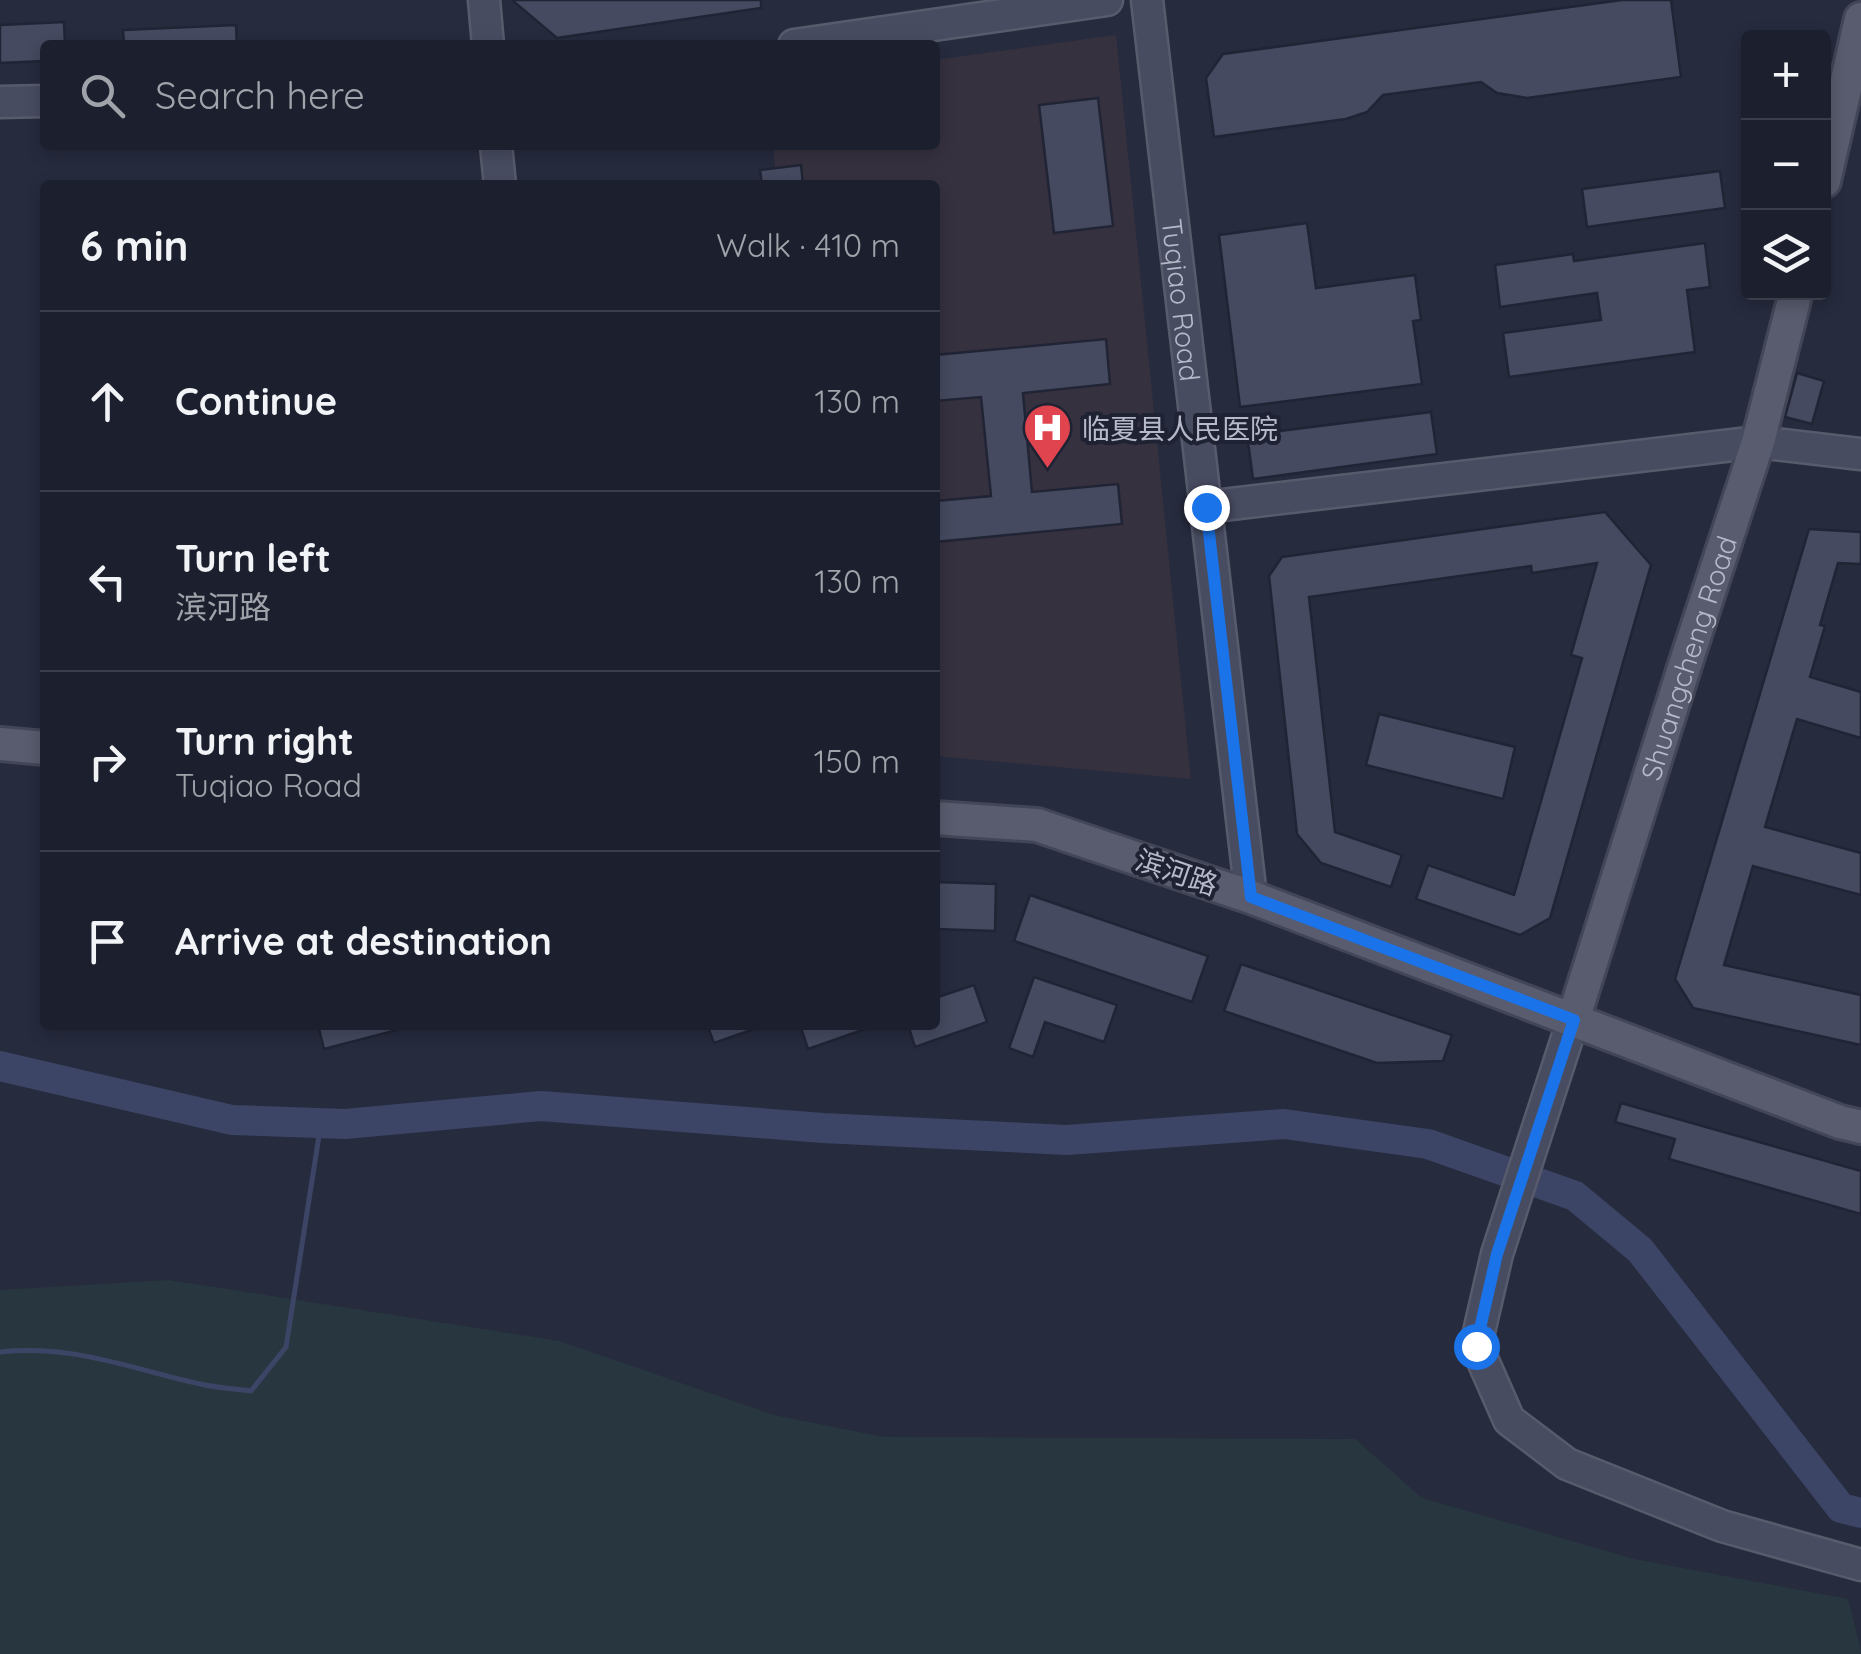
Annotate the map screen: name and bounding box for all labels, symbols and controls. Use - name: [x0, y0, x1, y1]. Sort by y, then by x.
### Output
- map controls: [1741, 30, 1831, 300]
- button: +: [1741, 30, 1831, 120]
- search box: [40, 40, 940, 150]
- icon: search: [75, 68, 130, 123]
- text: Search here: [155, 71, 365, 119]
- button: −: [1741, 120, 1831, 210]
- button: layers: [1741, 210, 1831, 300]
- street label: Tuqiao Road: [1155, 217, 1209, 383]
- text: 6 min: [80, 219, 189, 272]
- text: Walk · 410 m: [716, 225, 900, 265]
- icon: ahead: [80, 374, 135, 429]
- text: Continue: [175, 377, 337, 425]
- text: 130 m: [814, 381, 900, 421]
- hospital icon: 临夏县人民医院: [1021, 402, 1073, 470]
- place label: 临夏县人民医院: [1082, 411, 1278, 446]
- route end: [1184, 485, 1230, 531]
- street label: Shuangcheng Road: [1632, 531, 1744, 784]
- text: Turn left: [175, 534, 331, 582]
- icon: left: [80, 554, 135, 609]
- text: 130 m: [814, 561, 900, 601]
- text: 滨河路: [175, 587, 271, 627]
- text: Turn right: [175, 717, 354, 765]
- icon: right: [80, 734, 135, 789]
- text: 150 m: [814, 741, 900, 781]
- text: Tuqiao Road: [175, 765, 362, 805]
- street label: 滨河路: [1132, 842, 1222, 902]
- icon: arrive: [80, 914, 135, 969]
- text: Arrive at destination: [175, 917, 552, 965]
- route start: [1454, 1324, 1500, 1370]

